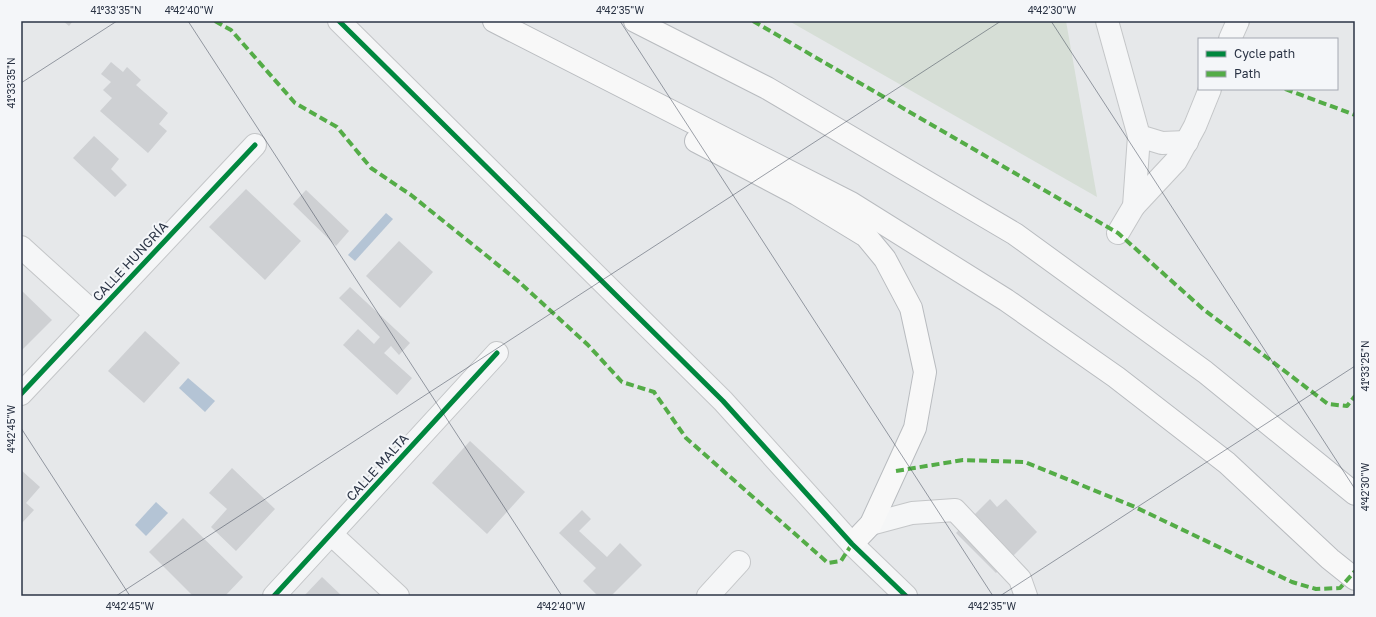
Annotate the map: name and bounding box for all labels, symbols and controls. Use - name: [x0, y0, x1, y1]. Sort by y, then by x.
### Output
- text: 41°33'35"N: [90, 4, 142, 16]
- text: 4°42'40"W: [165, 4, 214, 16]
- text: 4°42'35"W: [596, 4, 644, 16]
- text: 4°42'30"W: [1028, 4, 1077, 16]
- legend: [1198, 38, 1338, 90]
- text: Cycle path: [1234, 46, 1295, 61]
- text: 41°33'35"N: [5, 57, 17, 109]
- text: Path: [1234, 66, 1261, 81]
- street label: CALLE HUNGRÍA: [89, 218, 171, 304]
- text: 41°33'25"N: [1359, 340, 1371, 392]
- text: 4°42'45"W: [5, 404, 17, 453]
- street label: CALLE MALTA: [343, 430, 412, 504]
- text: 4°42'30"W: [1359, 462, 1371, 511]
- text: 4°42'45"W: [106, 600, 155, 612]
- text: 4°42'40"W: [537, 600, 586, 612]
- text: 4°42'35"W: [968, 600, 1016, 612]

